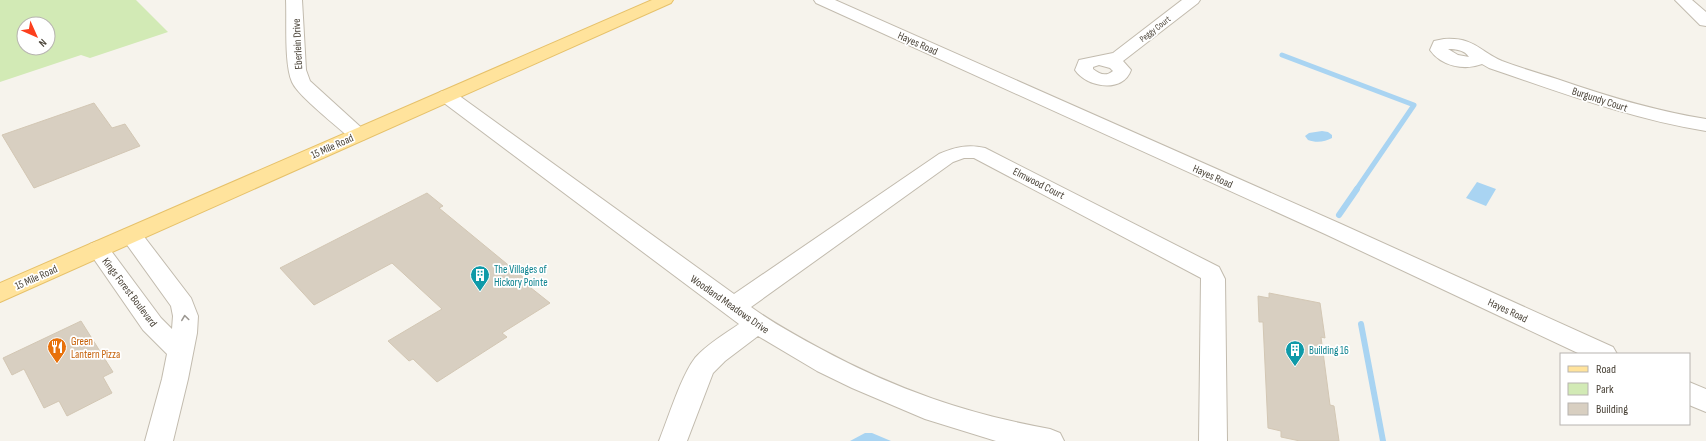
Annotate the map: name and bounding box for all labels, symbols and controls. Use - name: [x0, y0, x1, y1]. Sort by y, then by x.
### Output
- street label: Peggy Court: [1138, 14, 1173, 45]
- north arrow: [16, 16, 56, 56]
- street label: Eberlein Drive: [290, 18, 305, 70]
- street label: Hayes Road: [896, 29, 940, 58]
- text: N: [36, 36, 49, 49]
- street label: Burgundy Court: [1570, 84, 1630, 115]
- street label: 15 Mile Road: [309, 131, 356, 162]
- street label: Hayes Road: [1191, 162, 1235, 191]
- street label: Elmwood Court: [1011, 165, 1067, 202]
- street label: Kings Forest Boulevard: [99, 255, 160, 330]
- street label: 15 Mile Road: [13, 262, 60, 293]
- place label: The Villages of Hickory Pointe: [494, 263, 548, 289]
- building icon: The Villages of Hickory Pointe: [469, 264, 491, 292]
- street label: Woodland Meadows Drive: [688, 272, 772, 337]
- street label: Hayes Road: [1486, 296, 1530, 325]
- one-way arrow: [181, 314, 190, 321]
- place label: Green Lantern Pizza: [71, 335, 120, 361]
- restaurant icon: Green Lantern Pizza: [46, 336, 68, 364]
- building icon: Building 16: [1284, 339, 1306, 367]
- place label: Building 16: [1309, 344, 1349, 357]
- legend: [1560, 353, 1690, 425]
- text: Road: [1596, 362, 1616, 377]
- text: Park: [1596, 382, 1614, 397]
- text: Building: [1596, 402, 1628, 417]

